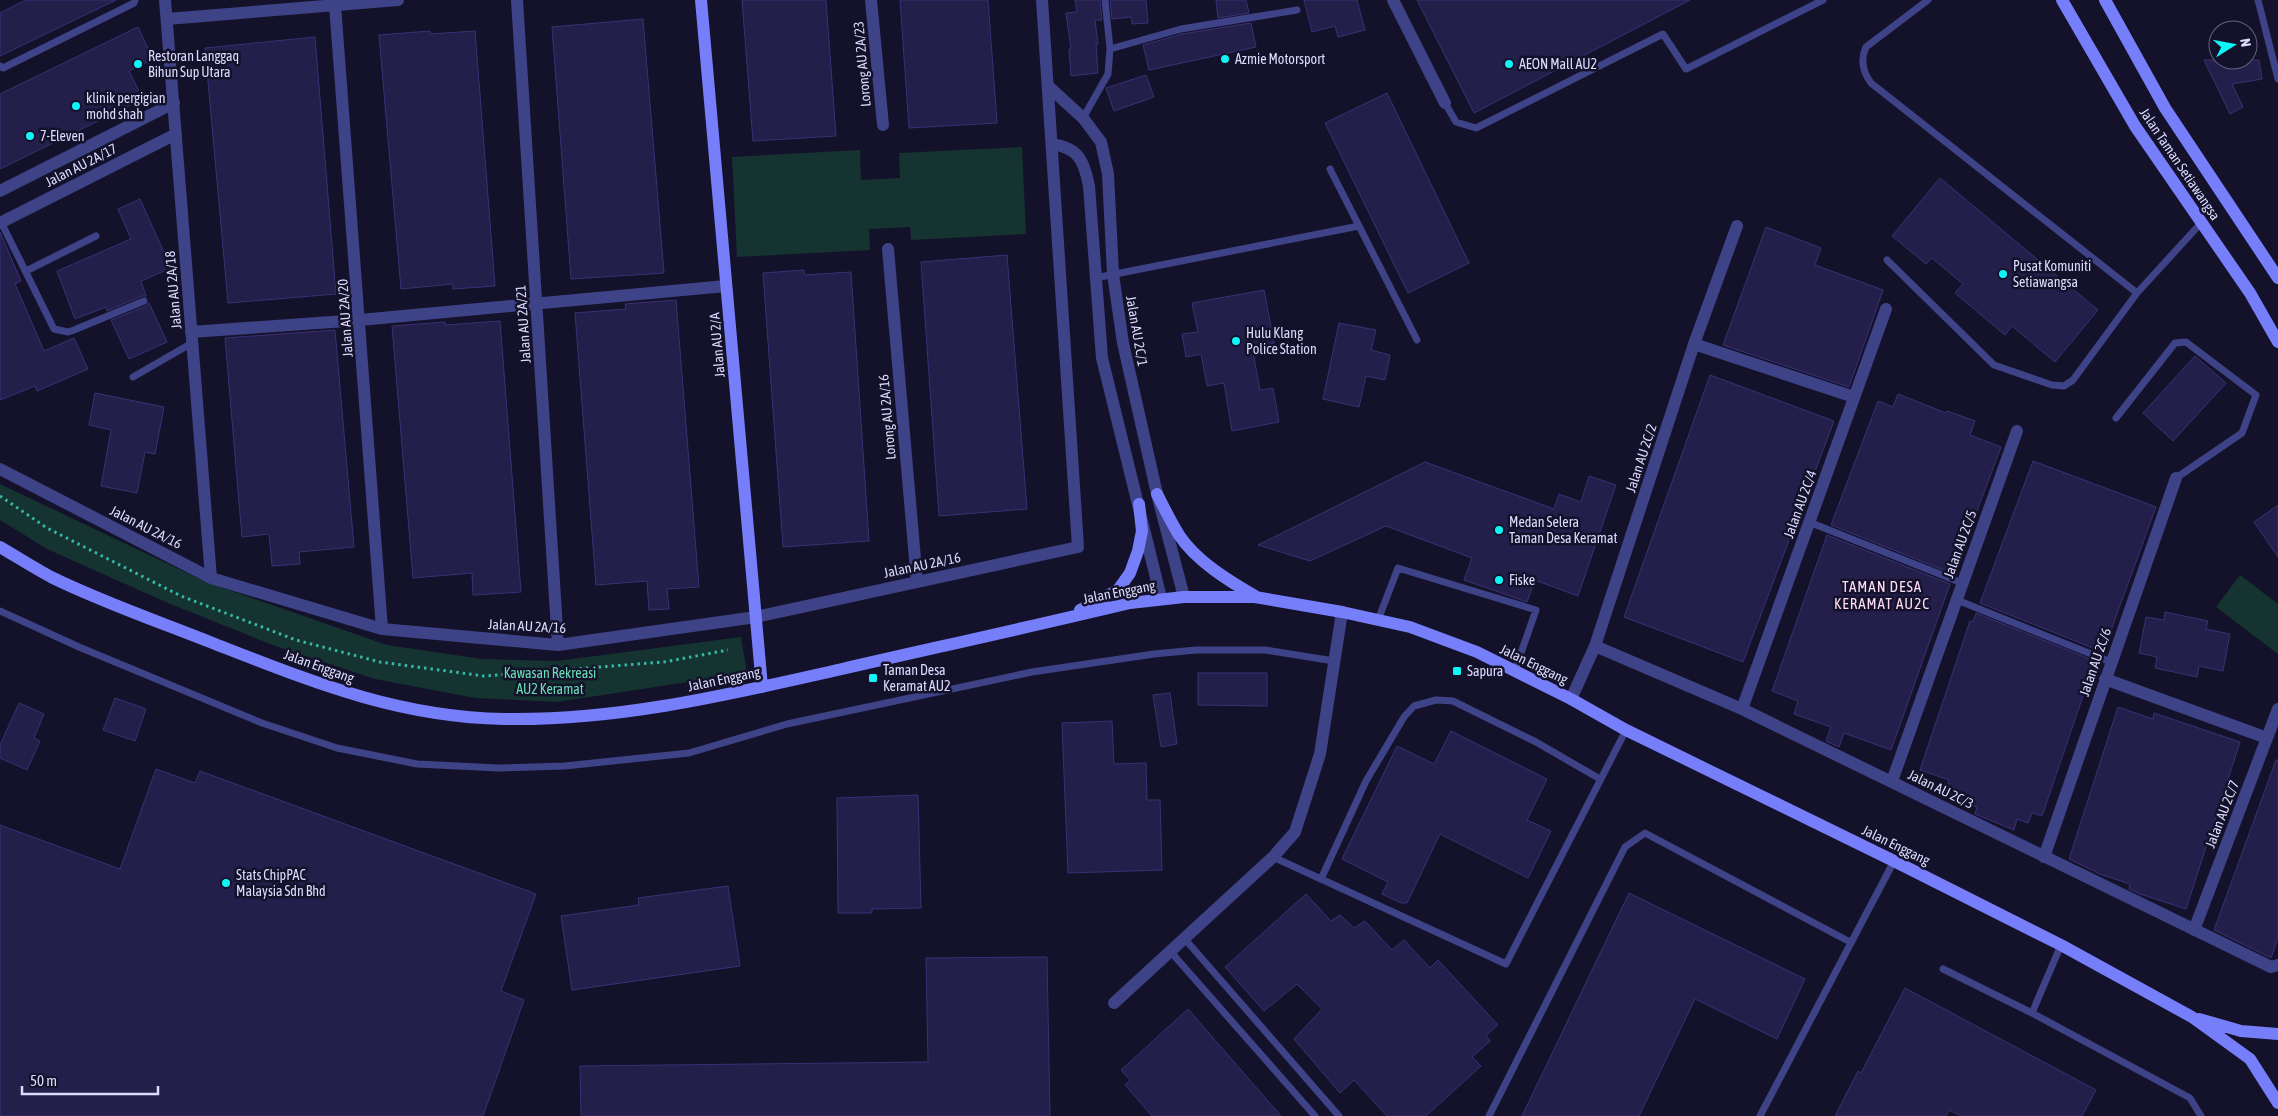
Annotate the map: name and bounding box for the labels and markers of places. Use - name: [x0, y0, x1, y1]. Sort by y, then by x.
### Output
- place label: Restoran Langgaq Bihun Sup Utara: [148, 48, 239, 80]
- place label: Azmie Motorsport: [1235, 51, 1325, 67]
- marker: Azmie Motorsport: [1219, 53, 1231, 65]
- place label: AEON Mall AU2: [1519, 56, 1597, 72]
- marker: Restoran Langgaq Bihun Sup Utara: [132, 58, 144, 70]
- marker: AEON Mall AU2: [1503, 58, 1515, 70]
- place label: klinik pergigian mohd shah: [86, 90, 166, 122]
- marker: klinik pergigian mohd shah: [70, 100, 82, 112]
- place label: 7-Eleven: [40, 128, 85, 144]
- marker: 7-Eleven: [24, 130, 36, 142]
- place label: Pusat Komuniti Setiawangsa: [2013, 258, 2091, 290]
- marker: Pusat Komuniti Setiawangsa: [1997, 268, 2009, 280]
- place label: Hulu Klang Police Station: [1246, 325, 1317, 357]
- marker: Hulu Klang Police Station: [1230, 335, 1242, 347]
- place label: Medan Selera Taman Desa Keramat: [1509, 514, 1617, 546]
- marker: Medan Selera Taman Desa Keramat: [1493, 524, 1505, 536]
- place label: Fiske: [1509, 572, 1535, 588]
- marker: Fiske: [1493, 574, 1505, 586]
- place label: Taman Desa Keramat AU2: [883, 662, 951, 694]
- place label: Sapura: [1467, 663, 1503, 679]
- marker: Sapura: [1451, 665, 1463, 677]
- marker: Taman Desa Keramat AU2: [867, 672, 879, 684]
- place label: Stats ChipPAC Malaysia Sdn Bhd: [236, 867, 326, 899]
- marker: Stats ChipPAC Malaysia Sdn Bhd: [220, 877, 232, 889]

